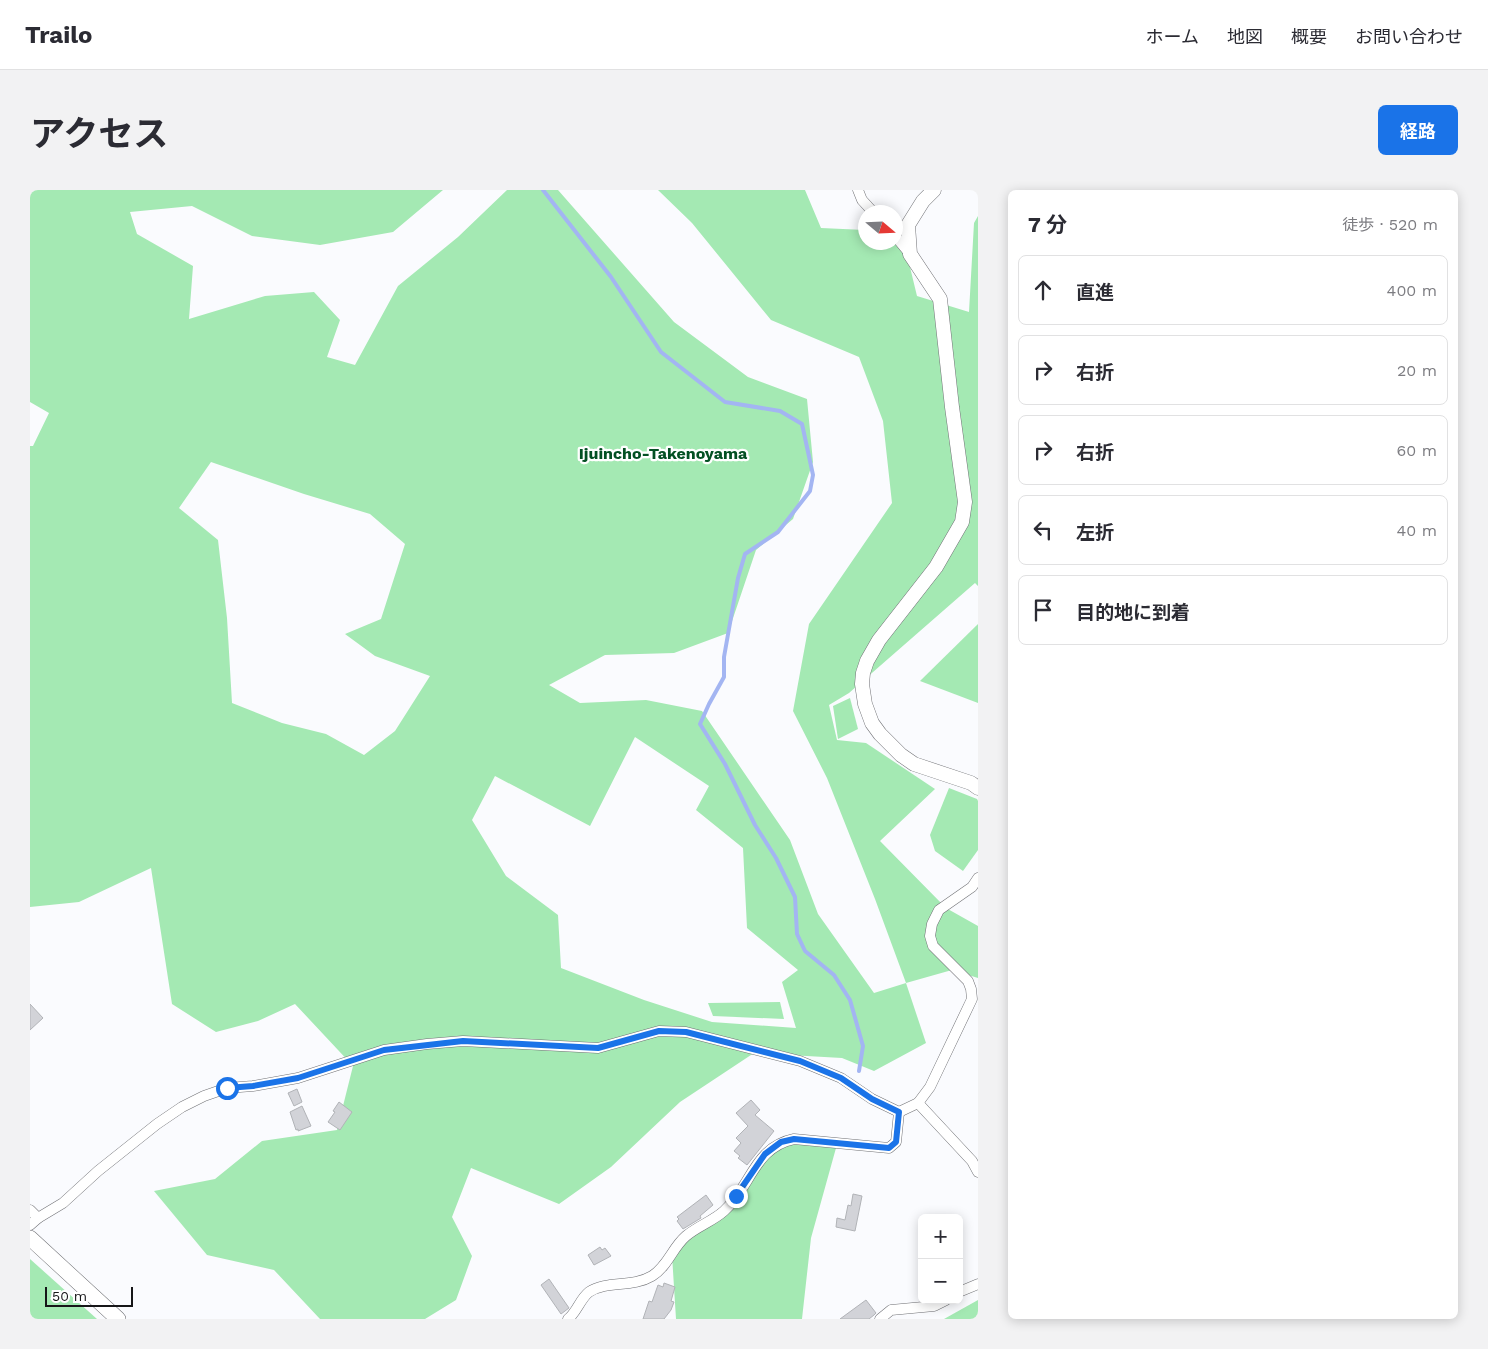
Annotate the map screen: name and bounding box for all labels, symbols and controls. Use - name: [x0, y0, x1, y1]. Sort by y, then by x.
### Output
- text: Trailo: [25, 21, 92, 49]
- text: ホーム: [1146, 26, 1199, 47]
- text: 地図: [1227, 26, 1263, 47]
- text: 概要: [1291, 26, 1327, 47]
- text: お問い合わせ: [1355, 26, 1463, 47]
- button: 経路: [1378, 105, 1458, 155]
- text: アクセス: [30, 113, 168, 155]
- north arrow: [858, 205, 903, 250]
- text: 7 分: [1028, 212, 1067, 237]
- text: 徒歩 · 520 m: [1342, 215, 1438, 234]
- icon: ahead: [1029, 276, 1057, 304]
- text: 直進: [1076, 281, 1114, 304]
- text: 400 m: [1387, 281, 1437, 300]
- icon: right: [1029, 356, 1057, 384]
- text: 右折: [1076, 361, 1114, 384]
- text: 20 m: [1397, 361, 1437, 380]
- icon: right: [1029, 436, 1057, 464]
- text: 右折: [1076, 441, 1114, 464]
- text: 60 m: [1397, 441, 1437, 460]
- district label: Ijuincho-Takenoyama: [579, 444, 748, 463]
- icon: left: [1029, 516, 1057, 544]
- text: 左折: [1076, 521, 1114, 544]
- text: 40 m: [1397, 521, 1437, 540]
- icon: arrive: [1029, 596, 1057, 624]
- text: 目的地に到着: [1076, 601, 1190, 624]
- route start: [216, 1077, 239, 1100]
- route end: [725, 1185, 748, 1208]
- map controls: [918, 1214, 963, 1304]
- button: +: [918, 1214, 963, 1259]
- button: −: [918, 1259, 963, 1304]
- scale bar: [45, 1284, 132, 1307]
- text: 50 m: [52, 1288, 87, 1304]

